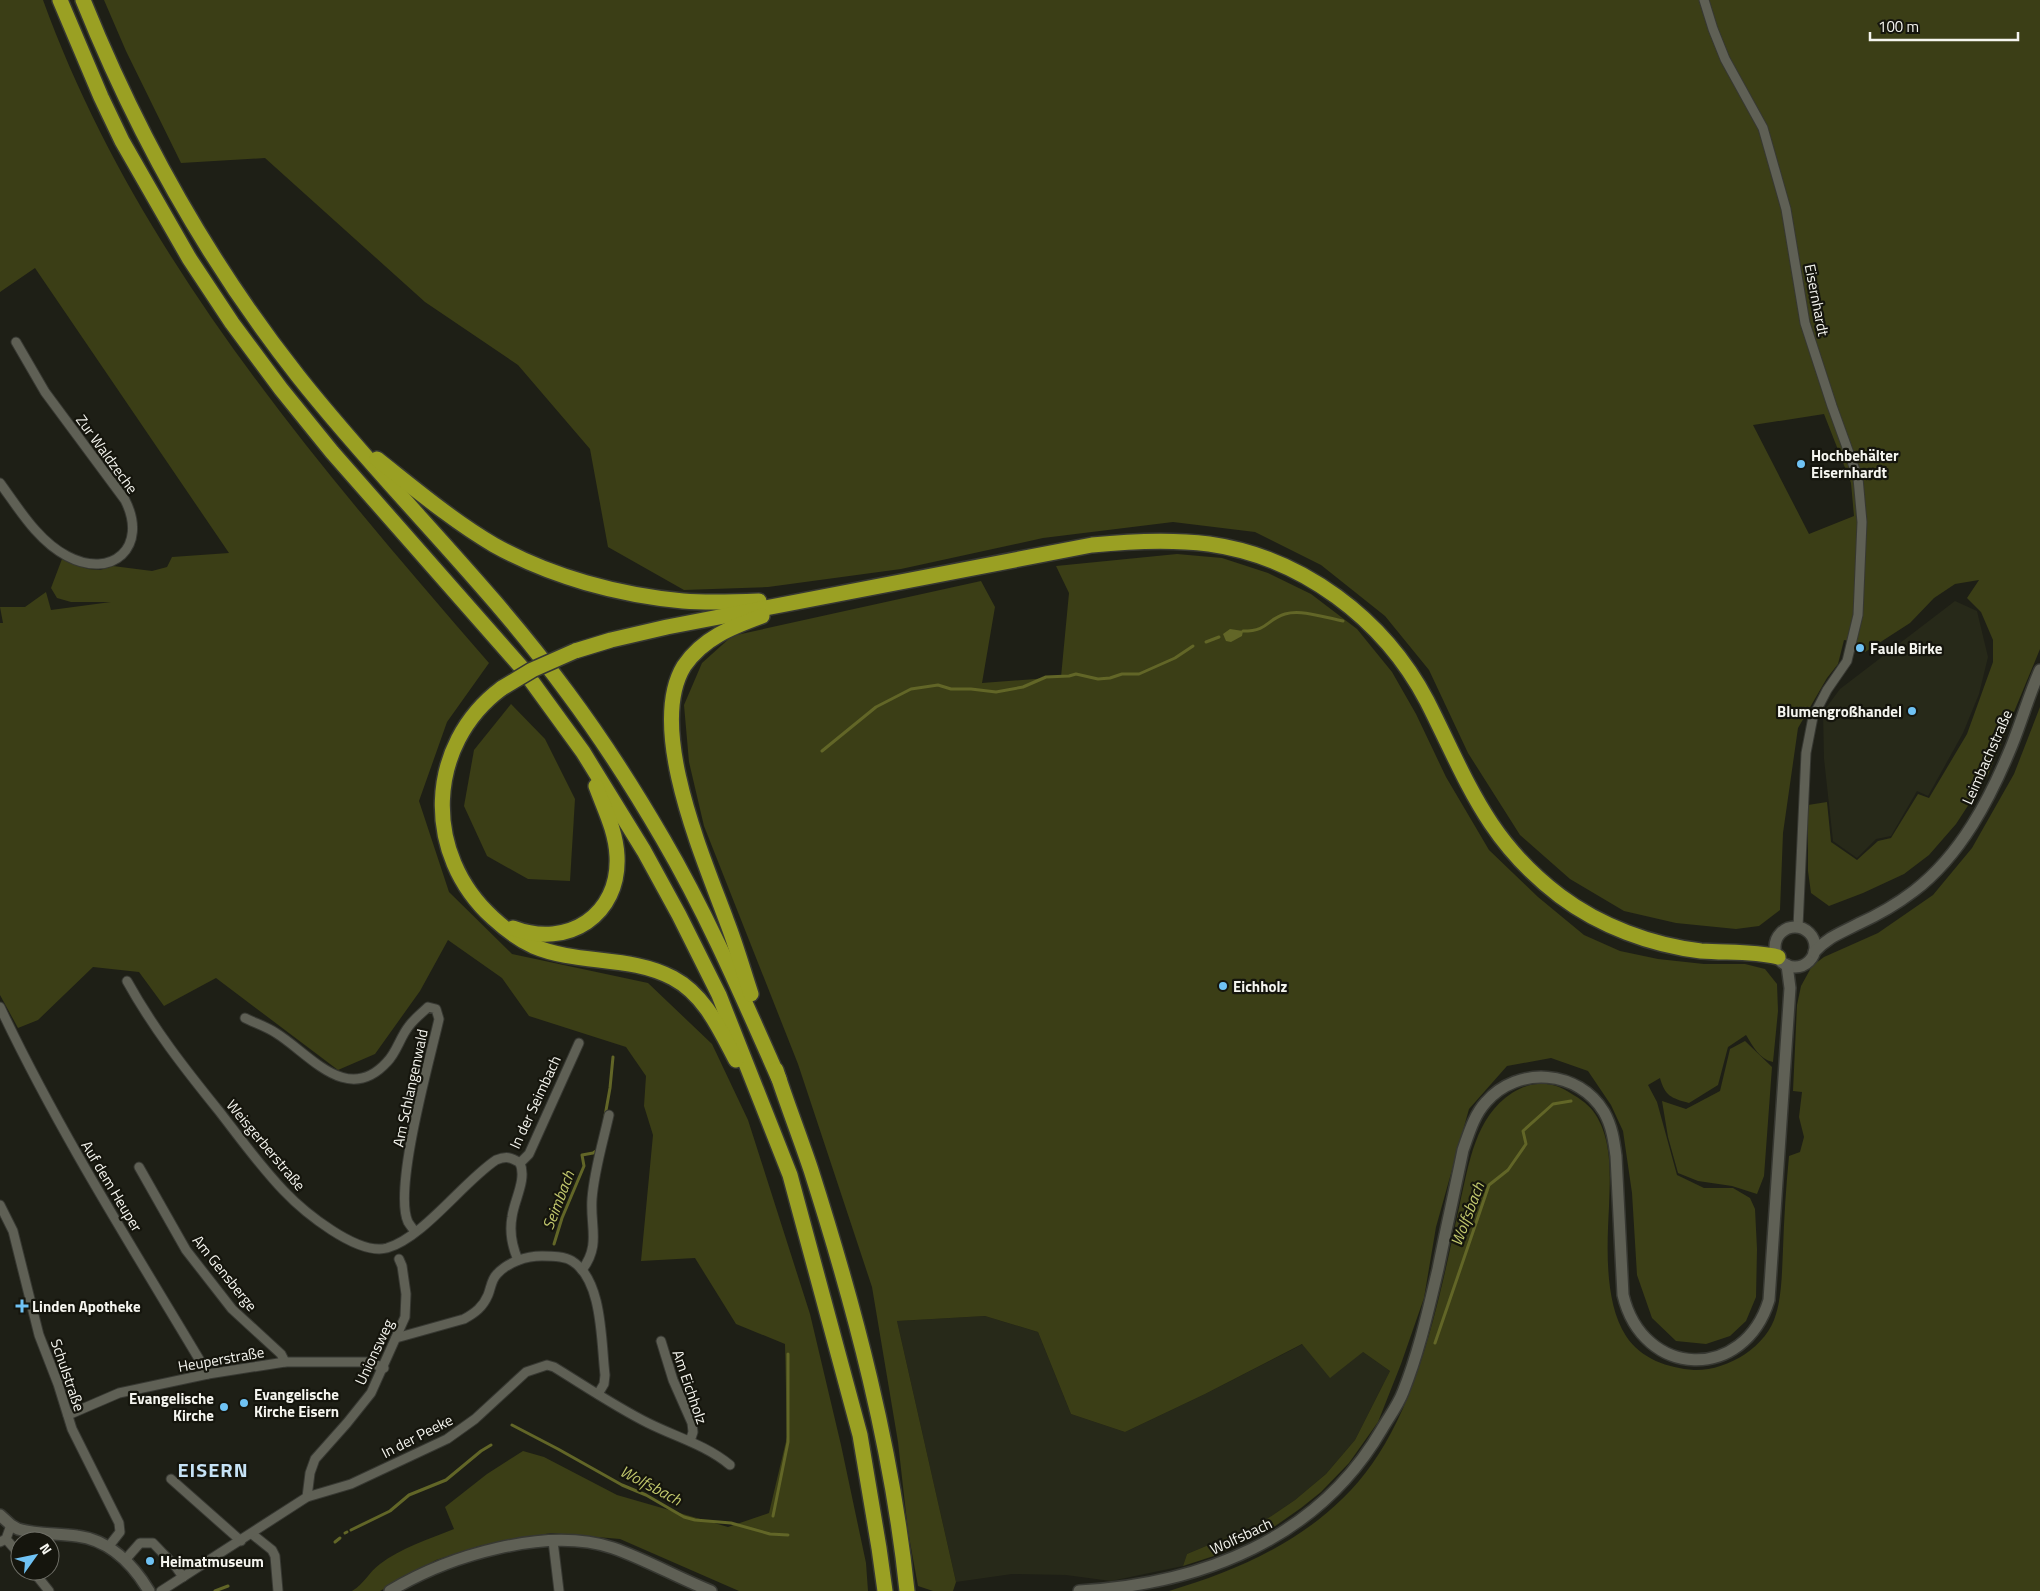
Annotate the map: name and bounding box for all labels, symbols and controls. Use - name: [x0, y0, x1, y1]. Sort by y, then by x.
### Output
- scale bar: [1870, 10, 2018, 42]
- text: 100 m: [1878, 15, 1919, 38]
- street label: Eisernhardt: [1799, 262, 1835, 339]
- street label: Zur Waldzeche: [70, 410, 144, 498]
- place label: Hochbehälter Eisernhardt: [1811, 444, 1899, 484]
- marker: Hochbehälter Eisernhardt: [1795, 458, 1807, 470]
- place label: Faule Birke: [1870, 637, 1943, 660]
- marker: Faule Birke: [1854, 642, 1866, 654]
- place label: Blumengroßhandel: [1777, 700, 1902, 723]
- marker: Blumengroßhandel: [1906, 705, 1918, 717]
- street label: Leimbachstraße: [1956, 706, 2018, 808]
- place label: Eichholz: [1233, 975, 1287, 998]
- marker: Eichholz: [1217, 980, 1229, 992]
- street label: Am Schlangenwald: [386, 1027, 434, 1149]
- street label: In der Seimbach: [503, 1052, 567, 1152]
- street label: Weisgerberstraße: [221, 1094, 311, 1196]
- street label: Auf dem Heuper: [76, 1136, 148, 1236]
- water label: Seimbach: [536, 1166, 581, 1233]
- water label: Wolfsbach: [1444, 1178, 1490, 1249]
- street label: Am Gensberge: [187, 1230, 263, 1316]
- place label: Linden Apotheke: [32, 1295, 141, 1318]
- marker: Linden Apotheke: [16, 1300, 28, 1312]
- street label: Unionsweg: [349, 1315, 399, 1389]
- street label: Schulstraße: [45, 1336, 91, 1414]
- street label: Heuperstraße: [176, 1340, 266, 1378]
- street label: Am Eichholz: [667, 1347, 713, 1427]
- place label: Evangelische Kirche Eisern: [254, 1383, 339, 1423]
- place label: Evangelische Kirche: [129, 1387, 214, 1427]
- marker: Evangelische Kirche Eisern: [238, 1397, 250, 1409]
- marker: Evangelische Kirche: [218, 1401, 230, 1413]
- street label: In der Peeke: [377, 1408, 457, 1464]
- district label: EISERN: [177, 1454, 249, 1485]
- water label: Wolfsbach: [616, 1459, 687, 1512]
- street label: Wolfsbach: [1206, 1512, 1276, 1560]
- north arrow: [10, 1531, 60, 1581]
- text: N: [35, 1539, 58, 1558]
- place label: Heimatmuseum: [160, 1550, 264, 1573]
- marker: Heimatmuseum: [144, 1555, 156, 1567]

